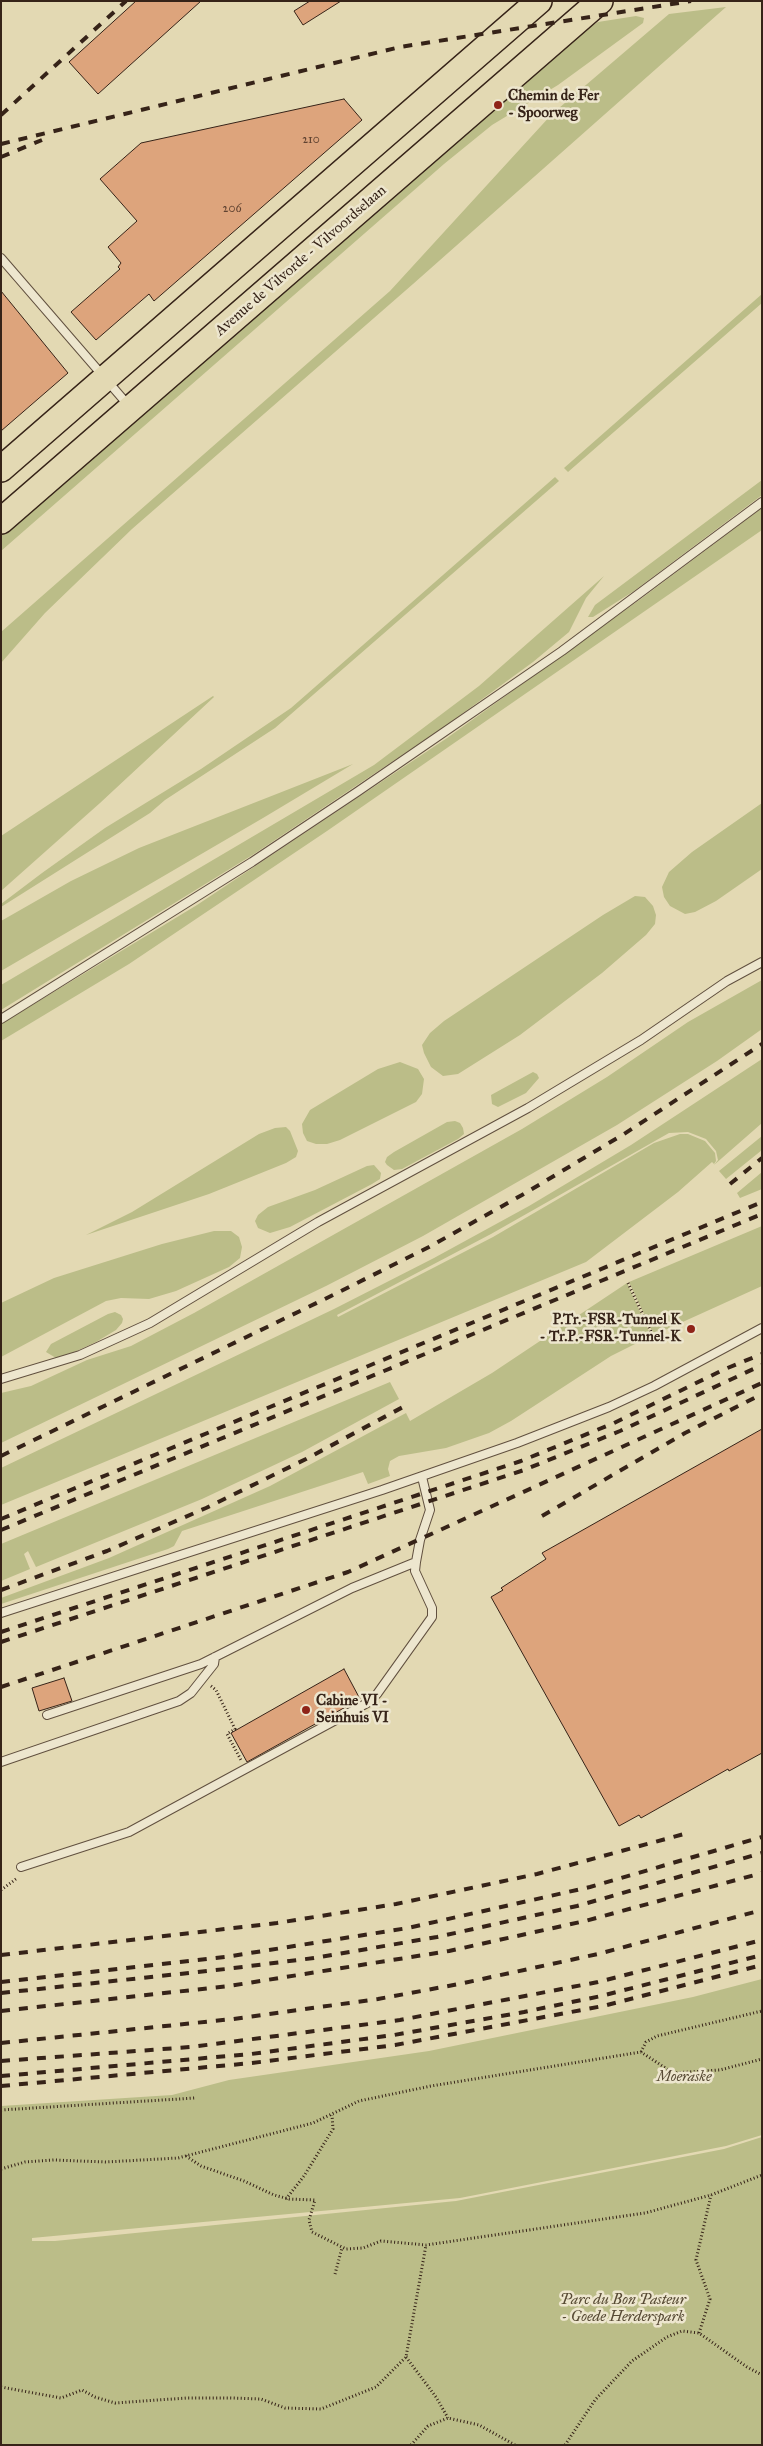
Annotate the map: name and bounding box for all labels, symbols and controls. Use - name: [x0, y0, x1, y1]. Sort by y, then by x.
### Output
- place label: Chemin de Fer - Spoorweg: [508, 87, 599, 122]
- marker: Chemin de Fer - Spoorweg: [492, 99, 504, 111]
- house number: 210: [302, 133, 320, 147]
- street label: Avenue de Vilvorde - Vilvoordselaan: [212, 182, 390, 340]
- house number: 206: [222, 202, 242, 216]
- place label: P.Tr.-FSR-Tunnel K - Tr.P.-FSR-Tunnel-K: [540, 1311, 681, 1346]
- marker: P.Tr.-FSR-Tunnel K - Tr.P.-FSR-Tunnel-K: [685, 1323, 697, 1335]
- place label: Cabine VI - Seinhuis VI: [316, 1692, 389, 1727]
- marker: Cabine VI - Seinhuis VI: [300, 1704, 312, 1716]
- park label: Moeraske: [656, 2068, 712, 2086]
- park label: Parc du Bon Pasteur - Goede Herderspark: [560, 2291, 686, 2326]

